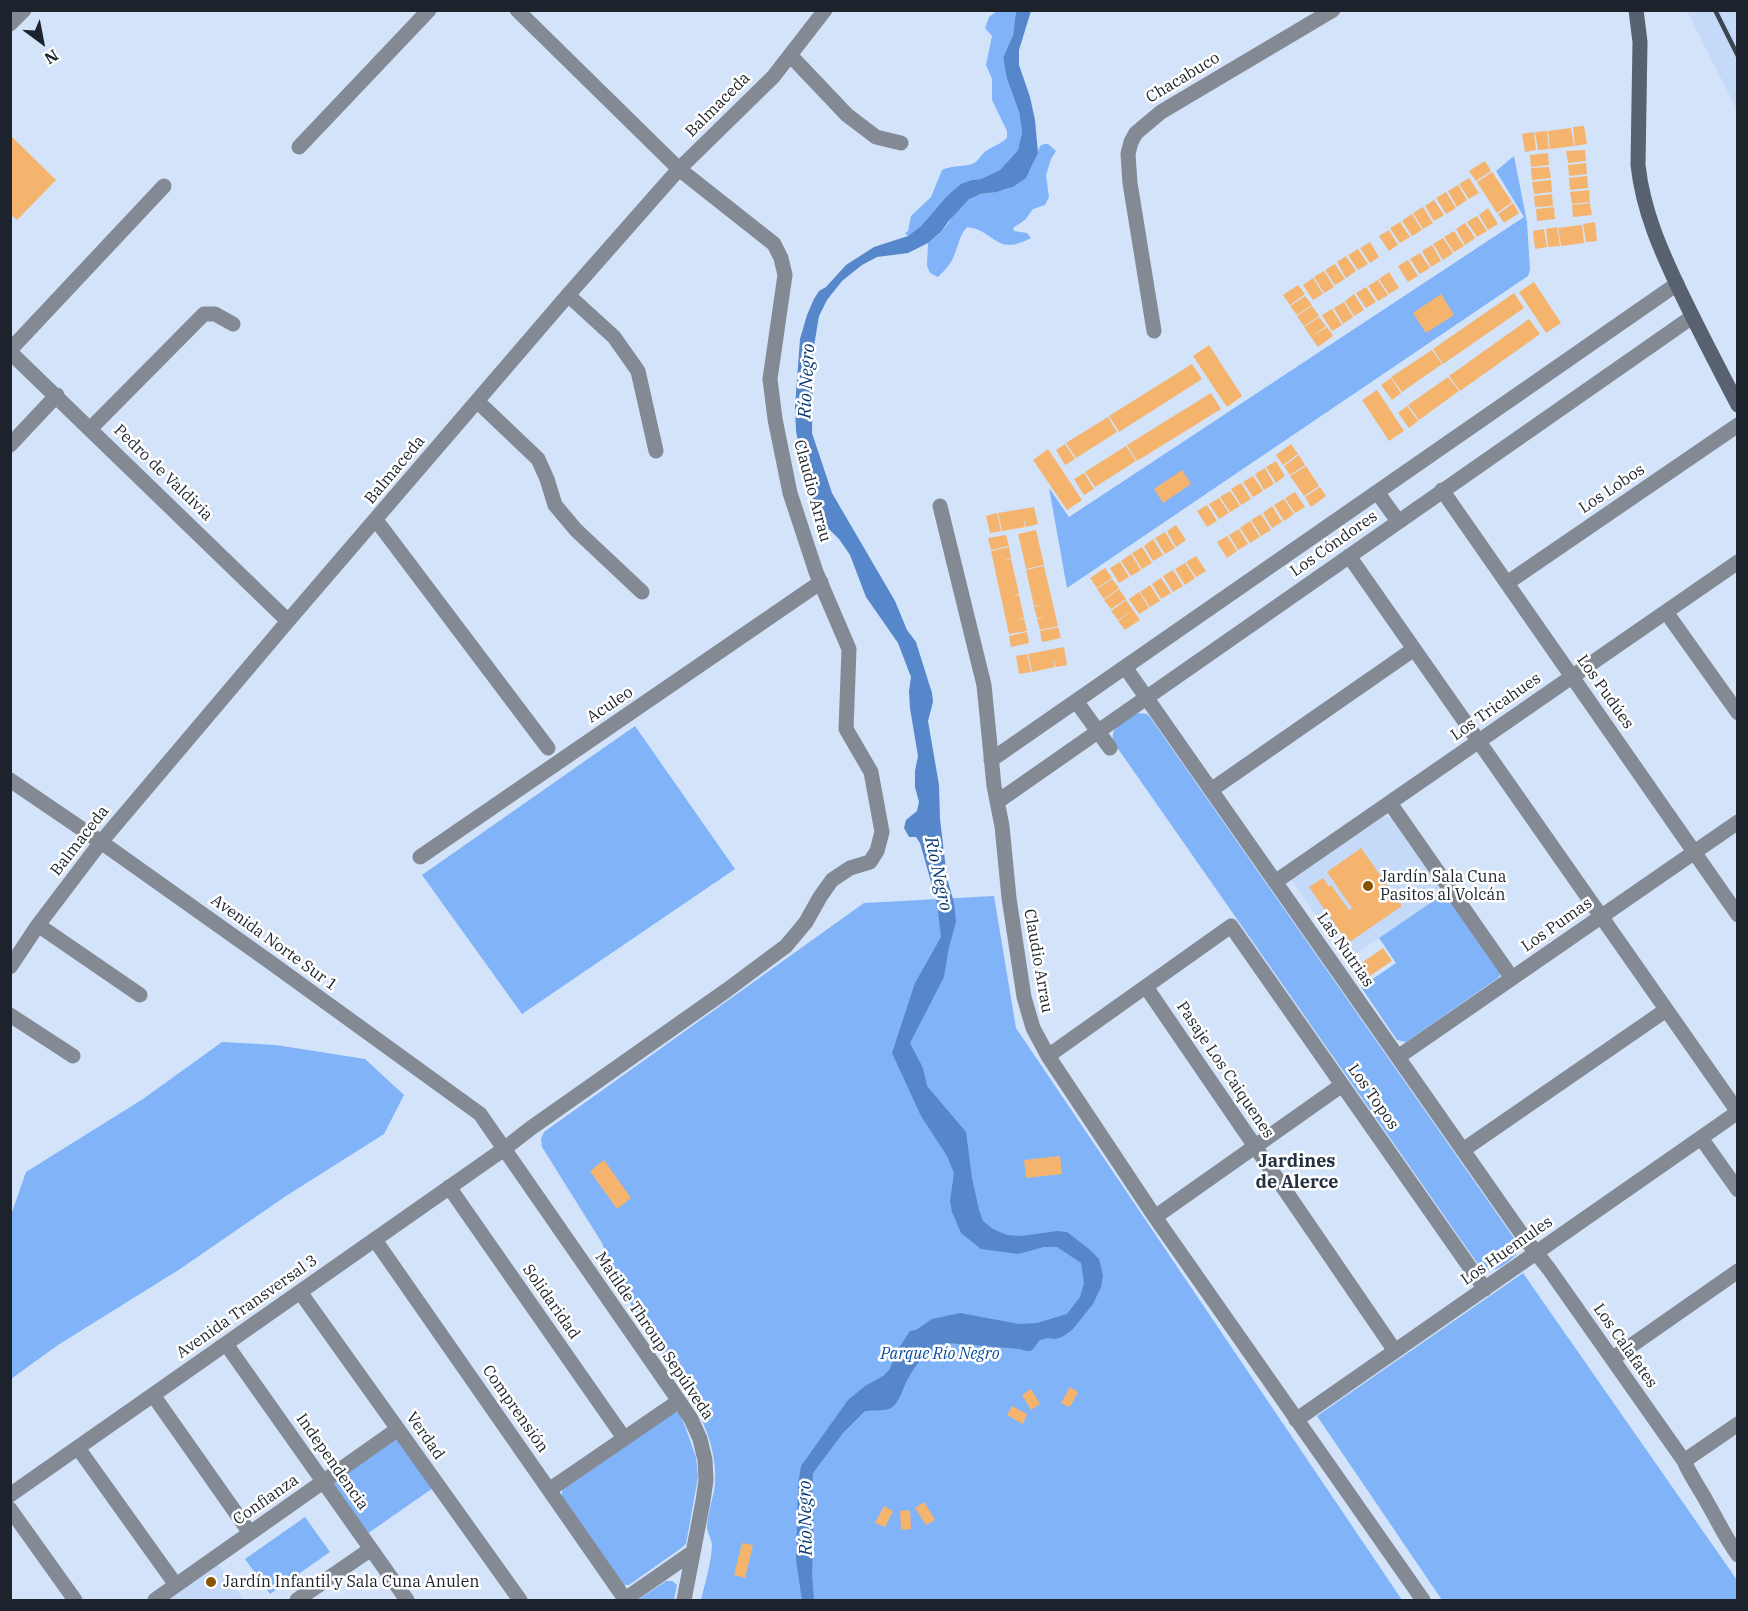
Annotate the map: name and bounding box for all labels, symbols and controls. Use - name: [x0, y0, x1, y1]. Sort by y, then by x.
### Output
- north arrow: [12, 12, 72, 72]
- text: N: [41, 45, 62, 69]
- street label: Chacabuco: [1143, 49, 1223, 107]
- street label: Balmaceda: [682, 69, 754, 141]
- water label: Río Negro: [794, 343, 820, 419]
- street label: Pedro de Valdivia: [110, 421, 216, 525]
- street label: Balmaceda: [361, 432, 429, 508]
- street label: Claudio Arrau: [789, 438, 835, 544]
- street label: Los Lobos: [1575, 460, 1649, 518]
- street label: Los Cóndores: [1287, 507, 1381, 581]
- street label: Los Pudúes: [1572, 651, 1638, 733]
- street label: Los Tricahues: [1447, 669, 1545, 745]
- street label: Aculeo: [583, 683, 637, 727]
- street label: Balmaceda: [47, 802, 113, 880]
- water label: Río Negro: [920, 835, 956, 913]
- place label: Jardín Sala Cuna Pasitos al Volcán: [1380, 867, 1506, 905]
- marker: Jardín Sala Cuna Pasitos al Volcán: [1361, 879, 1375, 893]
- street label: Avenida Norte Sur 1: [207, 891, 341, 995]
- street label: Los Pumas: [1518, 894, 1596, 956]
- street label: Claudio Arrau: [1019, 908, 1057, 1014]
- street label: Las Nutrias: [1312, 909, 1378, 991]
- street label: Pasaje Los Caiquenes: [1172, 998, 1278, 1142]
- street label: Los Topos: [1343, 1061, 1403, 1133]
- district label: Jardines de Alerce: [1256, 1151, 1338, 1194]
- street label: Los Huemules: [1457, 1212, 1557, 1290]
- street label: Matilde Throup Sepúlveda: [591, 1249, 717, 1423]
- street label: Avenida Transversal 3: [173, 1251, 321, 1363]
- street label: Solidaridad: [518, 1261, 584, 1343]
- street label: Los Calafates: [1589, 1300, 1661, 1392]
- park label: Parque Río Negro: [880, 1344, 1000, 1364]
- street label: Comprensión: [478, 1362, 552, 1456]
- street label: Verdad: [402, 1409, 448, 1463]
- street label: Independencia: [292, 1410, 372, 1514]
- street label: Confianza: [230, 1471, 302, 1529]
- water label: Río Negro: [795, 1480, 817, 1556]
- place label: Jardín Infantil y Sala Cuna Anulen: [223, 1572, 479, 1592]
- marker: Jardín Infantil y Sala Cuna Anulen: [204, 1575, 218, 1589]

